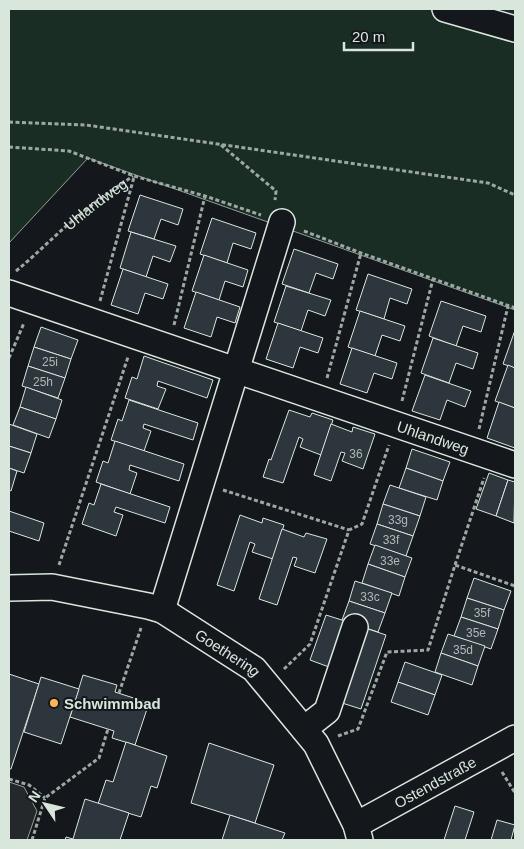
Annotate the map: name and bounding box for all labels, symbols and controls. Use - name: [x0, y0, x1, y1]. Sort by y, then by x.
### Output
- scale bar: [344, 20, 413, 52]
- text: 20 m: [352, 28, 385, 45]
- street label: Uhlandweg: [60, 174, 130, 233]
- house number: 25i: [42, 355, 58, 369]
- house number: 25h: [33, 375, 53, 389]
- street label: Uhlandweg: [395, 417, 471, 457]
- house number: 36: [349, 447, 363, 461]
- house number: 33g: [388, 513, 408, 527]
- house number: 33f: [383, 533, 400, 547]
- house number: 33e: [380, 554, 400, 568]
- house number: 33c: [360, 590, 380, 604]
- house number: 35f: [474, 606, 491, 620]
- street label: Goethering: [192, 625, 265, 679]
- house number: 35e: [466, 626, 486, 640]
- house number: 35d: [453, 643, 473, 657]
- place label: Schwimmbad: [64, 695, 161, 712]
- marker: Schwimmbad: [48, 697, 60, 709]
- street label: Ostendstraße: [391, 753, 479, 811]
- north arrow: [20, 779, 70, 829]
- text: N: [25, 788, 44, 805]

